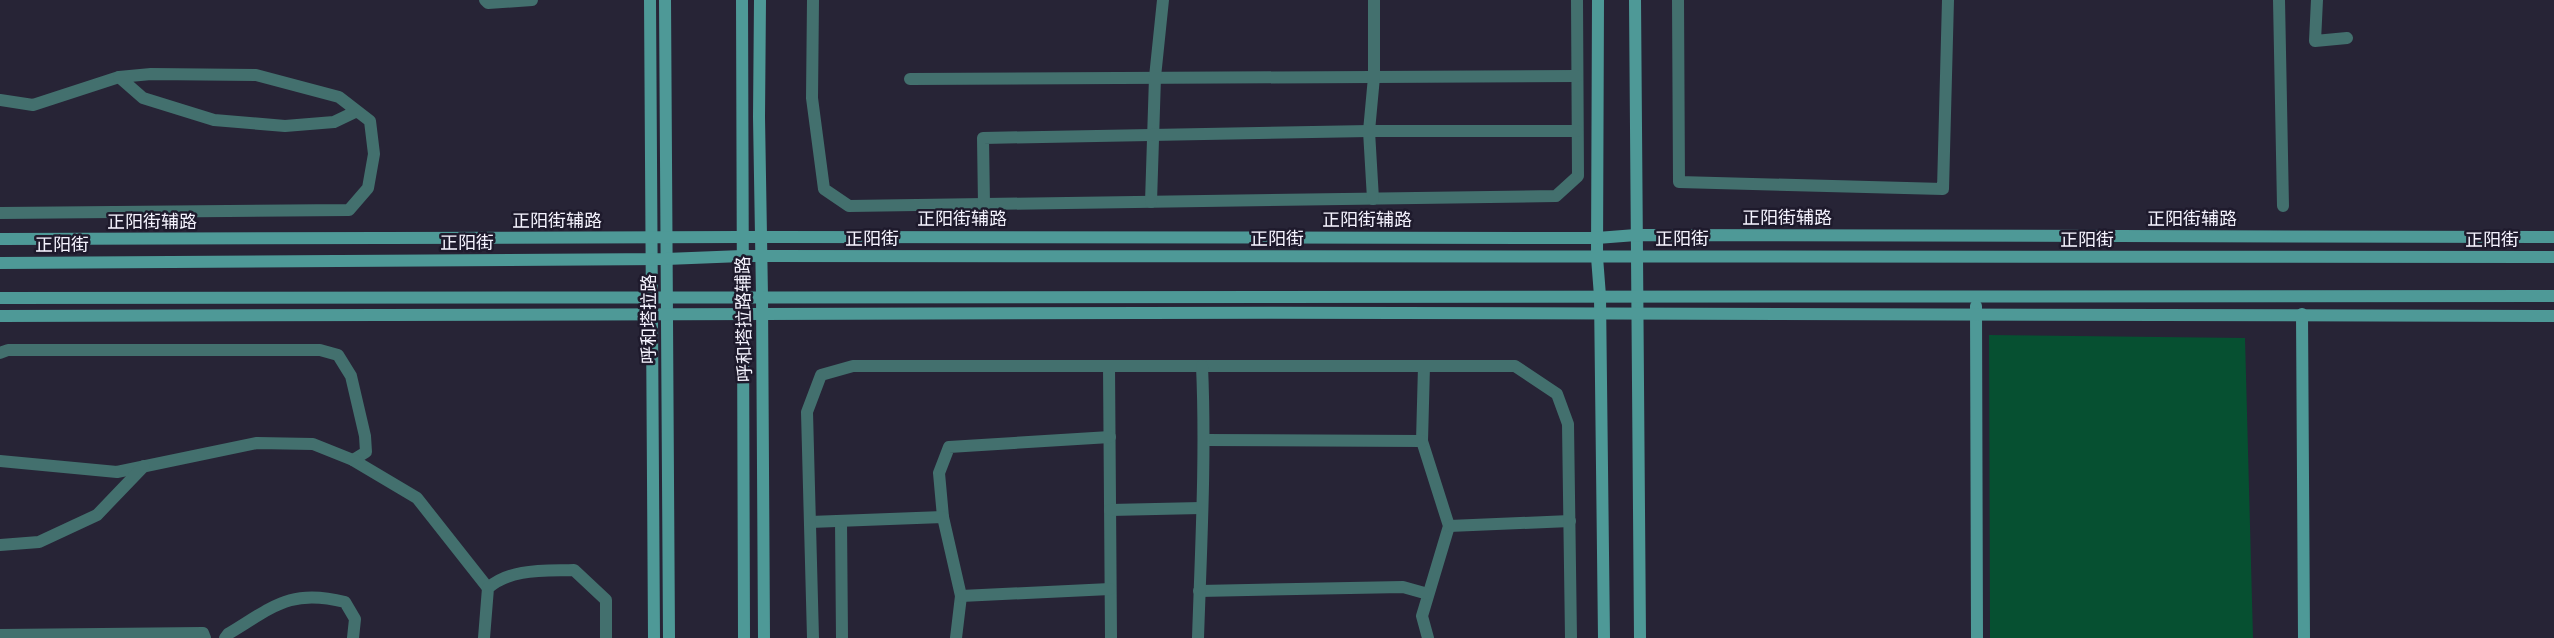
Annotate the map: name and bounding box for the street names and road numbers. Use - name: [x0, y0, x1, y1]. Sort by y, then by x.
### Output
- street label: 正阳街辅路: [1742, 208, 1832, 228]
- street label: 正阳街辅路: [917, 209, 1007, 229]
- street label: 正阳街辅路: [2147, 209, 2237, 229]
- street label: 正阳街辅路: [1322, 210, 1412, 230]
- street label: 正阳街辅路: [512, 211, 602, 231]
- street label: 正阳街辅路: [107, 212, 197, 232]
- street label: 正阳街: [845, 229, 899, 249]
- street label: 正阳街: [1250, 229, 1304, 249]
- street label: 正阳街: [1655, 229, 1709, 249]
- street label: 正阳街: [2060, 230, 2114, 250]
- street label: 正阳街: [2465, 230, 2519, 250]
- street label: 正阳街: [440, 233, 494, 253]
- street label: 正阳街: [35, 235, 89, 255]
- street label: 呼和塔拉路辅路: [733, 256, 755, 382]
- street label: 呼和塔拉路: [639, 274, 659, 364]

